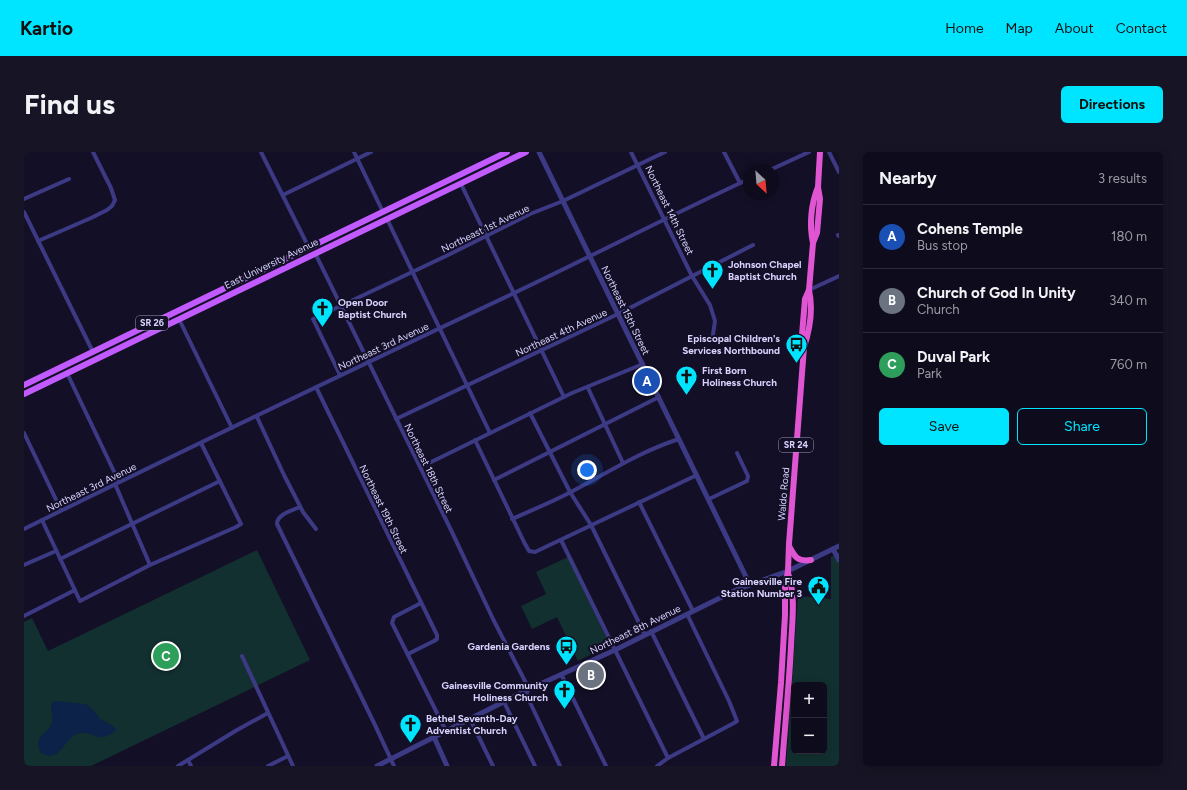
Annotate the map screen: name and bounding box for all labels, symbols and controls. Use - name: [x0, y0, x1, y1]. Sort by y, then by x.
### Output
- text: Kartio: [20, 17, 73, 40]
- text: Home: [945, 20, 984, 37]
- text: Map: [1006, 20, 1033, 37]
- text: About: [1055, 20, 1094, 37]
- text: Contact: [1116, 20, 1167, 37]
- button: Directions: [1061, 86, 1163, 123]
- text: Find us: [24, 87, 115, 121]
- street label: Northeast 14th Street: [642, 163, 697, 257]
- north arrow: [743, 164, 779, 200]
- text: Nearby: [879, 168, 937, 188]
- text: 3 results: [1098, 171, 1147, 186]
- street label: Northeast 1st Avenue: [439, 201, 532, 255]
- text: Cohens Temple: [917, 220, 1023, 238]
- text: A: [887, 229, 897, 244]
- text: 180 m: [1111, 229, 1147, 244]
- street label: East University Avenue: [222, 235, 321, 292]
- text: Bus stop: [917, 238, 968, 253]
- church icon: Johnson Chapel Baptist Church: [699, 257, 725, 290]
- place label: Johnson Chapel Baptist Church: [728, 258, 802, 283]
- street label: Northeast 15th Street: [598, 264, 653, 357]
- text: Church of God In Unity: [917, 284, 1076, 302]
- text: B: [888, 293, 896, 308]
- text: 340 m: [1109, 293, 1147, 308]
- church icon: Open Door Baptist Church: [309, 295, 335, 328]
- place label: Open Door Baptist Church: [338, 296, 407, 321]
- text: Church: [917, 302, 960, 317]
- street label: Northeast 4th Avenue: [513, 305, 610, 359]
- road number: SR 26: [136, 316, 168, 330]
- street label: Northeast 3rd Avenue: [336, 319, 431, 373]
- bus stop icon: Episcopal Children's Services Northbound: [783, 331, 809, 364]
- place label: Episcopal Children's Services Northbound: [682, 332, 780, 357]
- text: Duval Park: [917, 348, 990, 366]
- text: C: [887, 357, 897, 372]
- text: 760 m: [1110, 357, 1147, 372]
- church icon: First Born Holiness Church: [673, 363, 699, 396]
- place label: First Born Holiness Church: [702, 364, 777, 389]
- pin: A: [634, 366, 660, 396]
- text: Park: [917, 366, 942, 381]
- button: Save: [879, 408, 1009, 445]
- button: Share: [1017, 408, 1147, 445]
- street label: Northeast 18th Street: [401, 421, 456, 515]
- road number: SR 24: [779, 438, 813, 452]
- street label: Northeast 3rd Avenue: [44, 460, 139, 515]
- your location: [577, 460, 597, 480]
- street label: Northeast 19th Street: [356, 463, 411, 556]
- street label: Waldo Road: [775, 467, 792, 521]
- public building icon: Gainesville Fire Station Number 3: [805, 574, 831, 607]
- place label: Gainesville Fire Station Number 3: [721, 575, 802, 600]
- street label: Northeast 8th Avenue: [588, 602, 683, 657]
- bus stop icon: Gardenia Gardens: [553, 633, 579, 666]
- place label: Gardenia Gardens: [468, 640, 550, 653]
- pin: C: [153, 641, 179, 671]
- pin: B: [578, 660, 604, 690]
- church icon: Gainesville Community Holiness Church: [551, 678, 577, 711]
- place label: Gainesville Community Holiness Church: [441, 679, 548, 704]
- map controls: [791, 682, 827, 754]
- button: +: [791, 682, 827, 718]
- church icon: Bethel Seventh-Day Adventist Church: [397, 711, 423, 744]
- place label: Bethel Seventh-Day Adventist Church: [426, 712, 518, 737]
- button: −: [791, 718, 827, 754]

